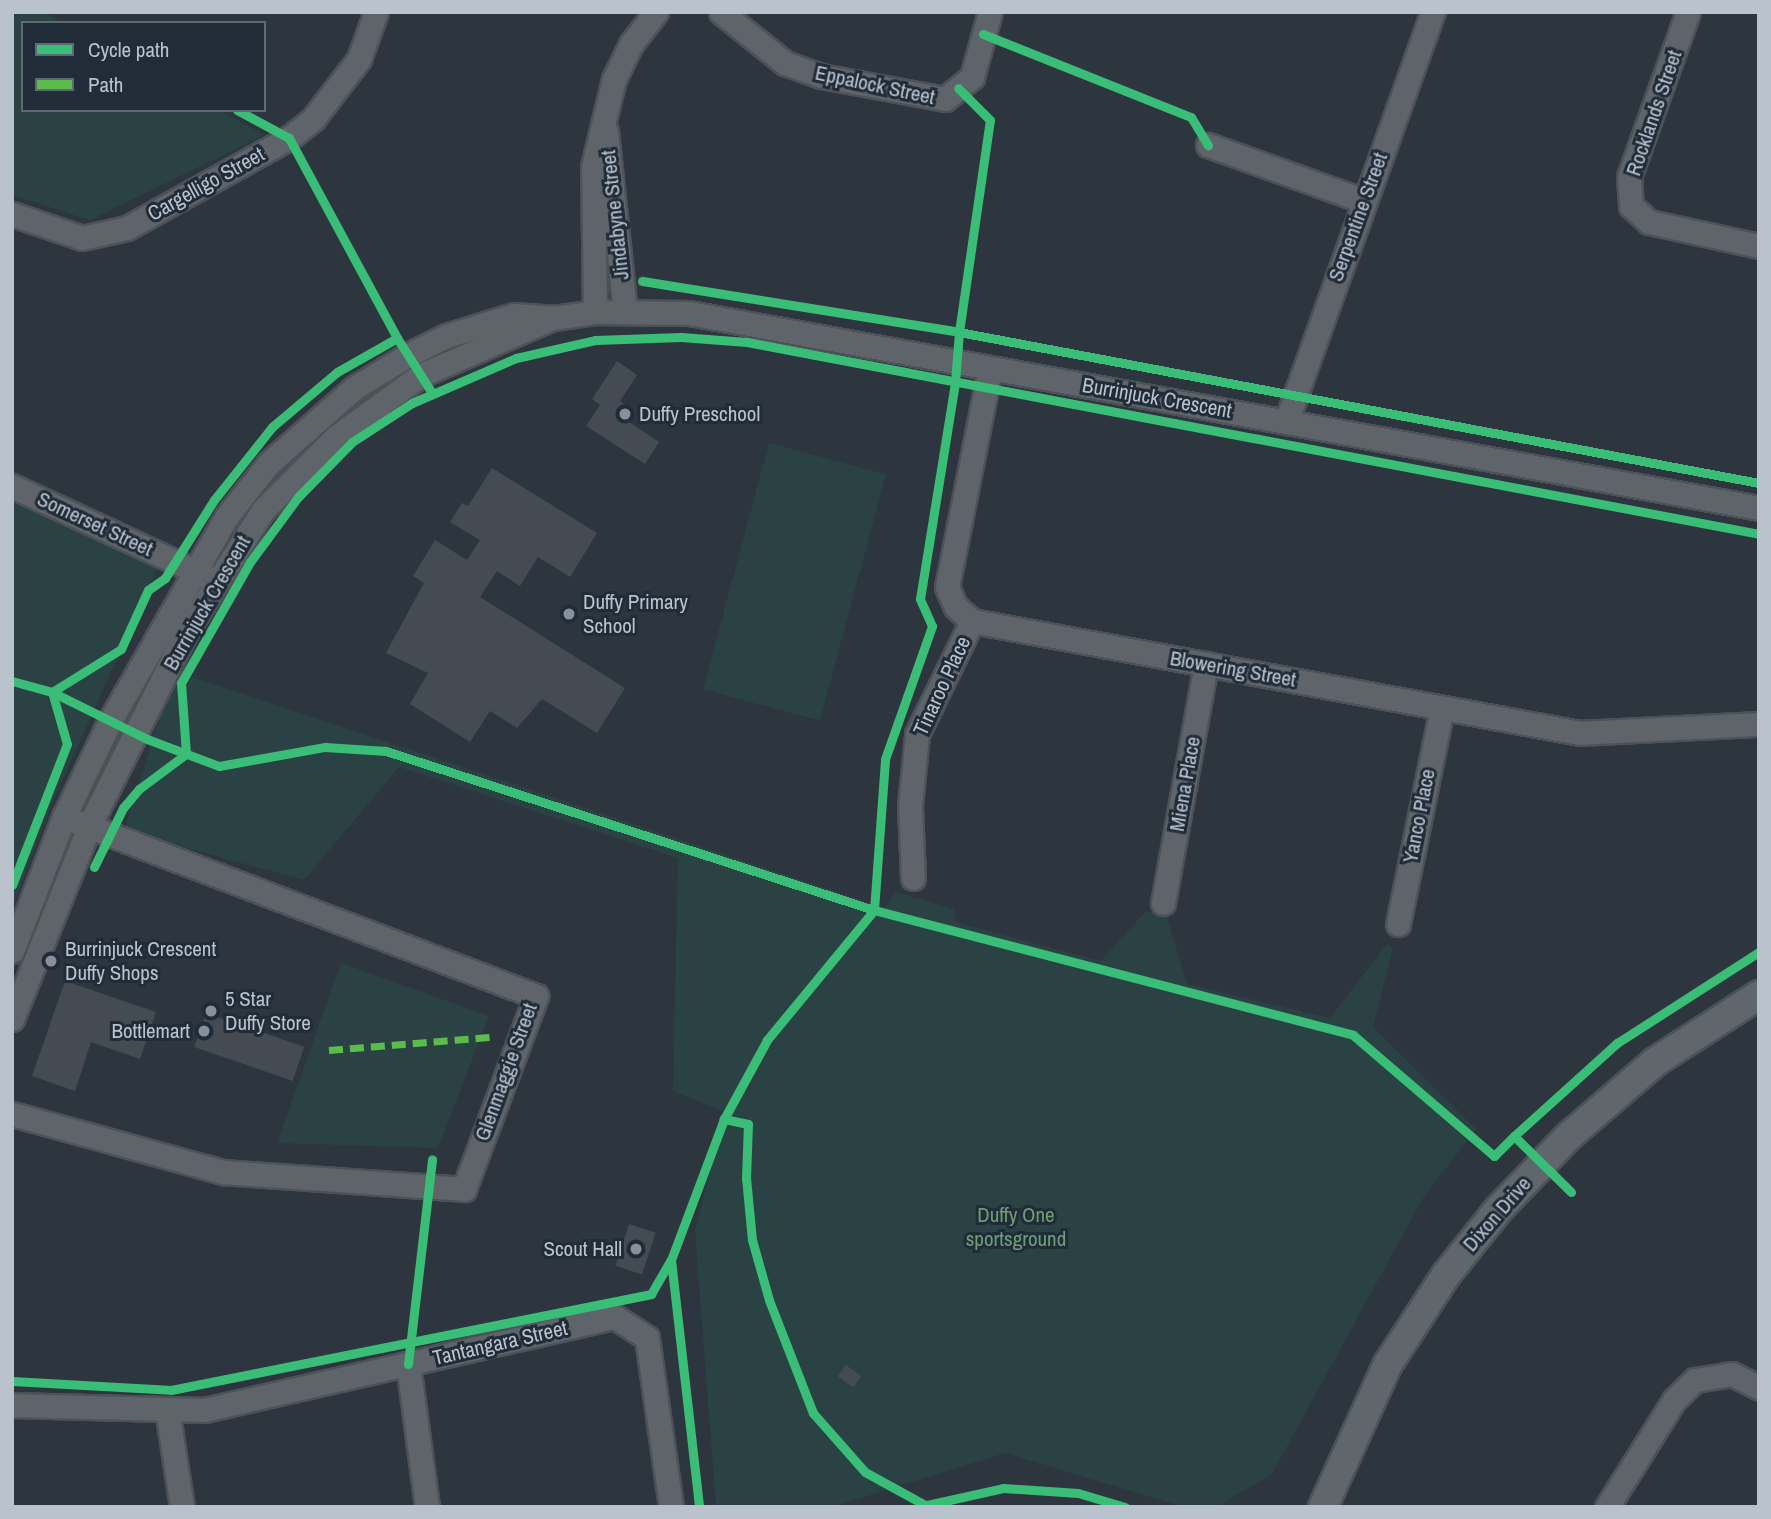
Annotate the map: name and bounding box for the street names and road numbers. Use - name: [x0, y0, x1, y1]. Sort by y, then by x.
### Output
- street label: Rocklands Street: [1621, 47, 1687, 179]
- street label: Eppalock Street: [813, 60, 937, 110]
- street label: Cargelligo Street: [143, 142, 269, 226]
- street label: Jindabyne Street: [596, 149, 634, 281]
- street label: Serpentine Street: [1323, 149, 1393, 285]
- street label: Burrinjuck Crescent: [1080, 372, 1234, 424]
- street label: Somerset Street: [33, 486, 157, 562]
- street label: Burrinjuck Crescent: [158, 531, 256, 675]
- street label: Tinaroo Place: [908, 632, 976, 740]
- street label: Blowering Street: [1168, 646, 1298, 692]
- street label: Miena Place: [1164, 735, 1206, 833]
- street label: Yanco Place: [1398, 767, 1440, 865]
- street label: Glenmaggie Street: [469, 1000, 543, 1144]
- street label: Dixon Drive: [1458, 1171, 1536, 1257]
- street label: Tantangara Street: [430, 1315, 570, 1371]

